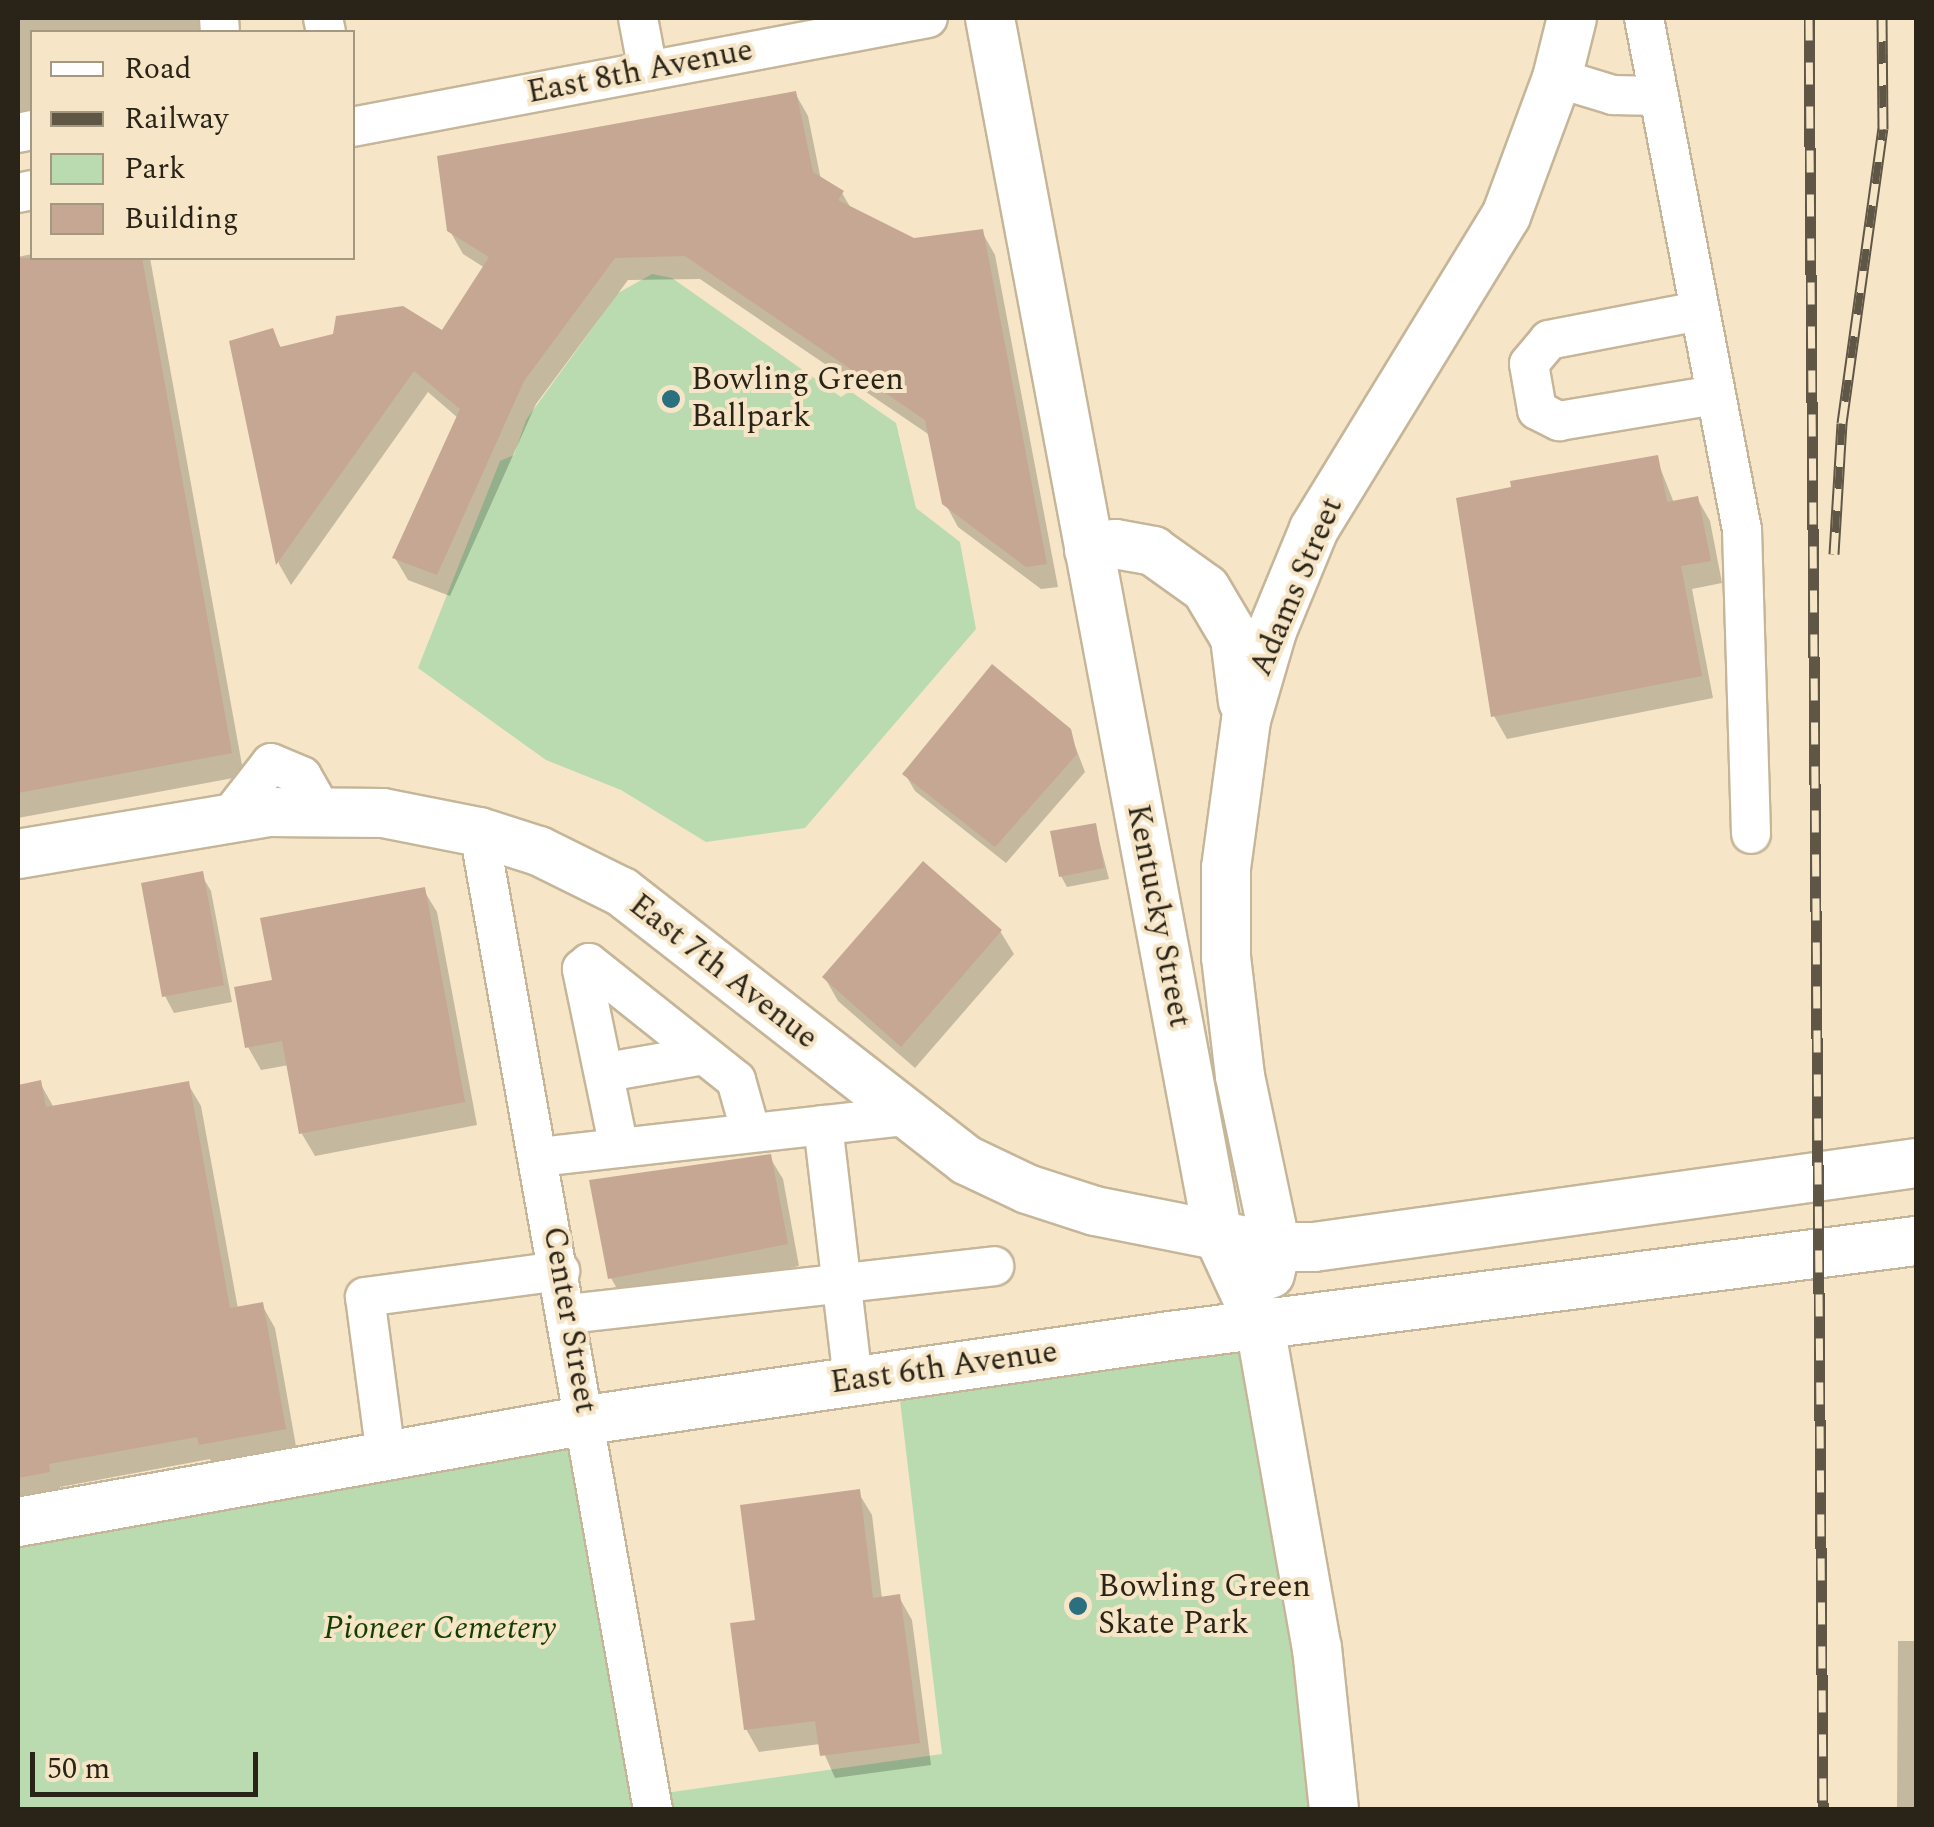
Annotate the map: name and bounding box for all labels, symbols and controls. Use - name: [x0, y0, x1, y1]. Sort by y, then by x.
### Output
- legend: [30, 30, 355, 260]
- street label: East 8th Avenue: [524, 31, 756, 113]
- text: Road: [124, 46, 192, 92]
- text: Railway: [124, 96, 229, 142]
- text: Park: [124, 146, 186, 192]
- text: Building: [124, 196, 239, 242]
- place label: Bowling Green Ballpark: [691, 362, 904, 437]
- marker: Bowling Green Ballpark: [660, 388, 682, 410]
- street label: Adams Street: [1242, 492, 1352, 682]
- street label: Kentucky Street: [1118, 801, 1198, 1031]
- street label: East 7th Avenue: [621, 886, 825, 1058]
- street label: Center Street: [534, 1224, 604, 1416]
- street label: East 6th Avenue: [828, 1333, 1060, 1403]
- place label: Bowling Green Skate Park: [1098, 1569, 1311, 1644]
- marker: Bowling Green Skate Park: [1067, 1595, 1089, 1617]
- park label: Pioneer Cemetery: [324, 1610, 556, 1648]
- scale bar: [35, 1732, 262, 1794]
- text: 50 m: [47, 1746, 110, 1792]

